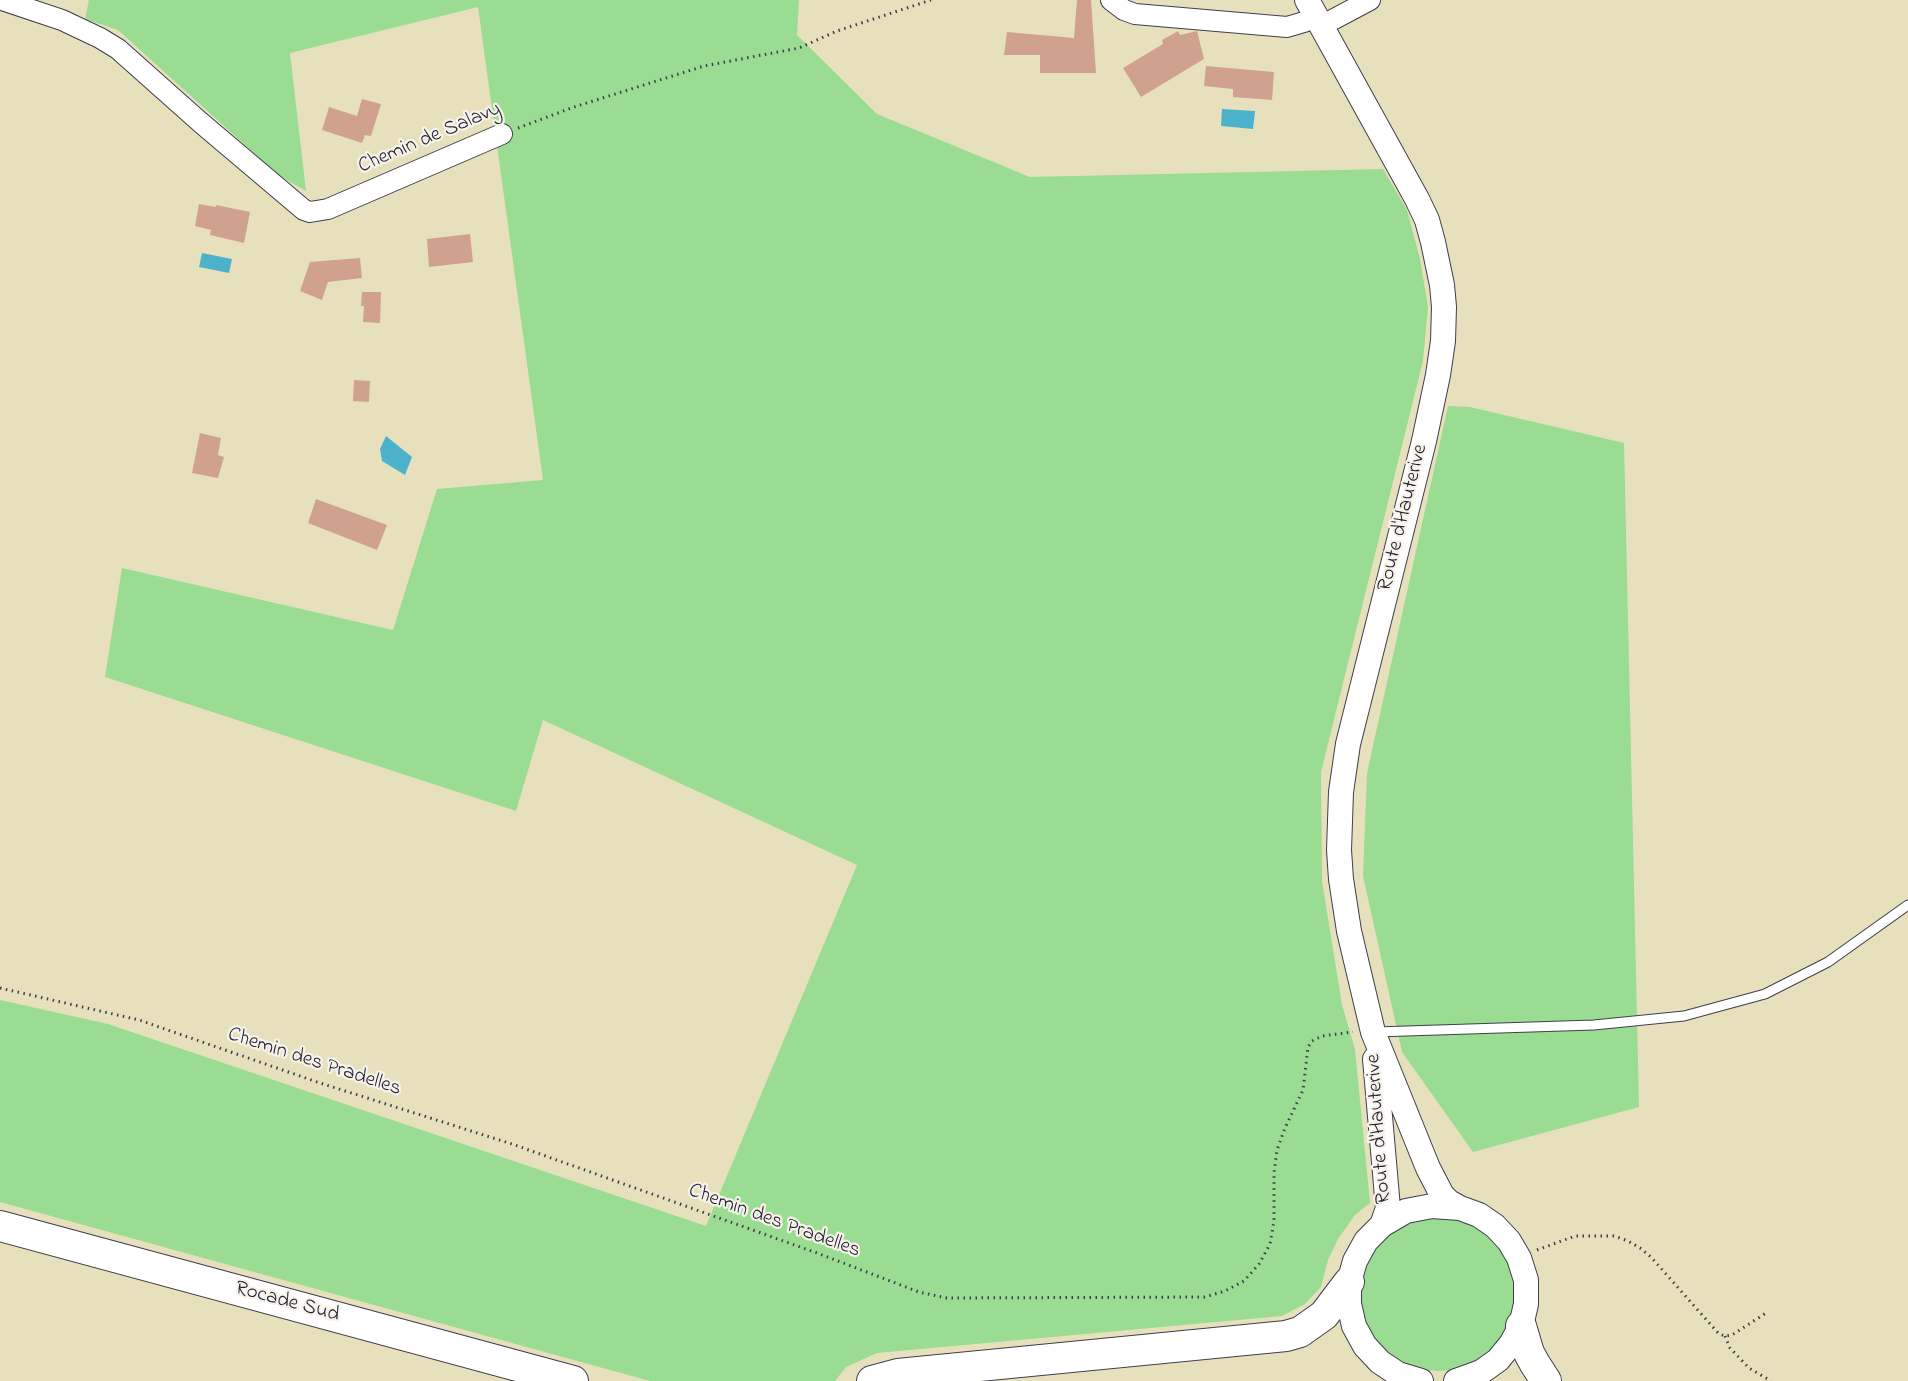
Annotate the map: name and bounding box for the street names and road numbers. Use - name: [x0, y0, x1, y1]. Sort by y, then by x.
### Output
- street label: Chemin de Salavy: [355, 98, 505, 180]
- street label: Route d'Hauterive: [1374, 442, 1434, 594]
- street label: Chemin des Pradelles: [224, 1023, 404, 1103]
- street label: Route d'Hauterive: [1362, 1053, 1398, 1205]
- street label: Chemin des Pradelles: [685, 1179, 863, 1265]
- street label: Rocade Sud: [232, 1277, 342, 1329]

